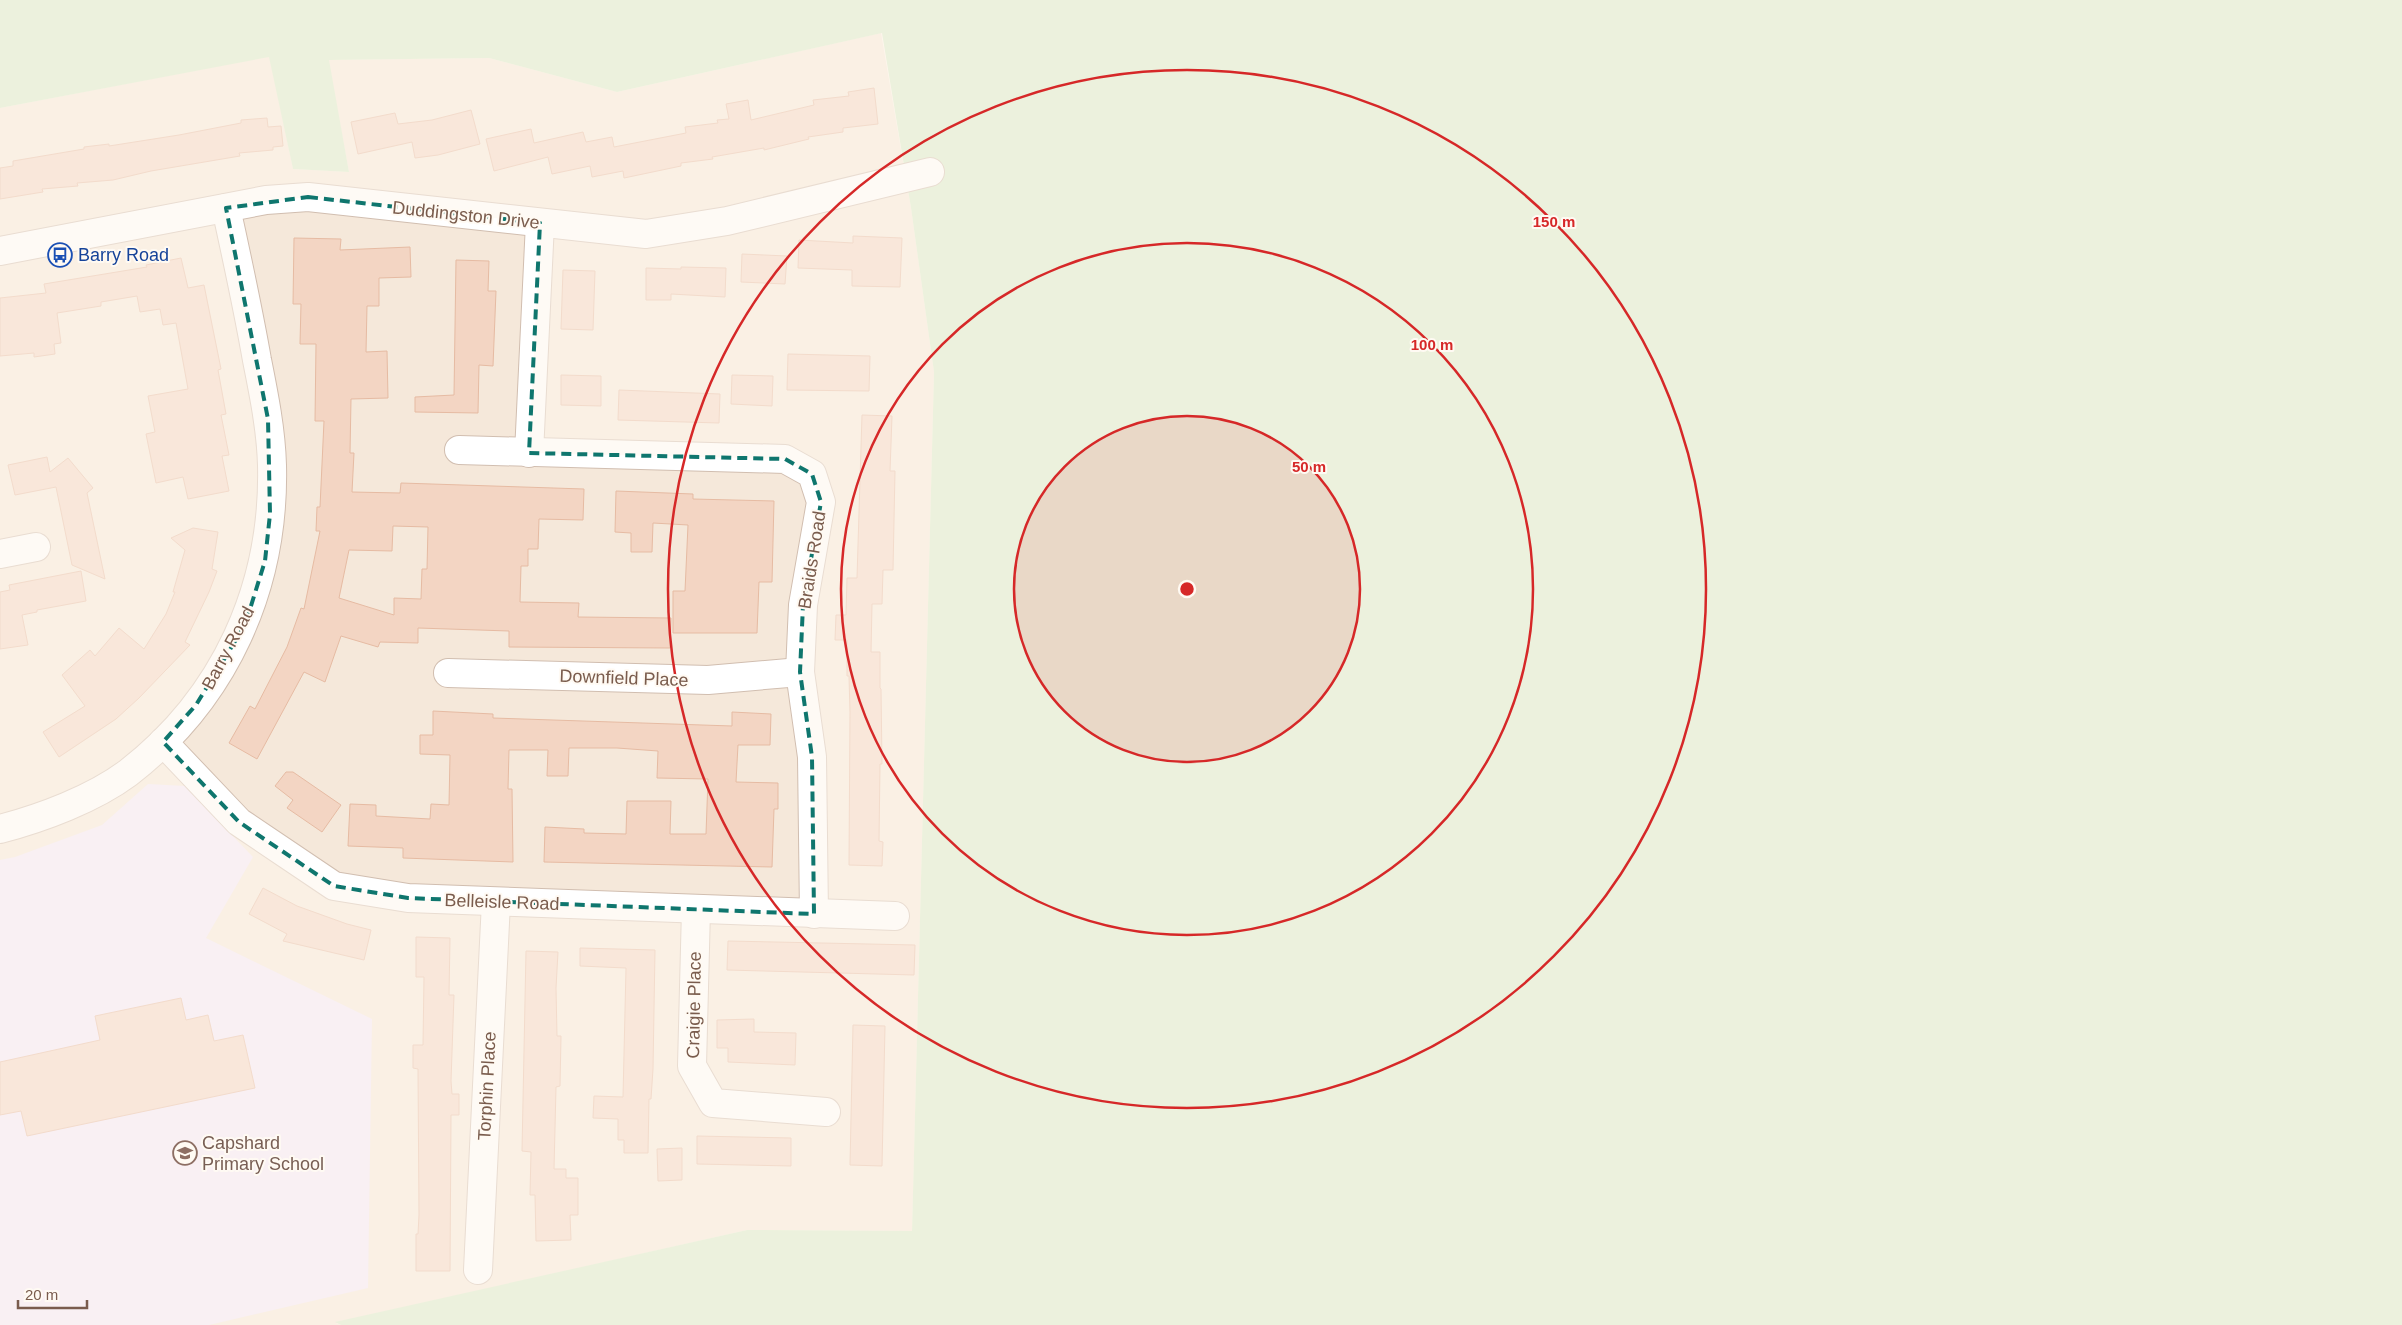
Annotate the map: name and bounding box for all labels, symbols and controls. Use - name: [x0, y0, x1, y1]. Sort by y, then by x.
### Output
- street label: Duddingston Drive: [391, 197, 541, 233]
- text: 150 m: [1533, 213, 1575, 230]
- bus stop icon: Barry Road: [47, 242, 73, 268]
- place label: Barry Road: [78, 245, 169, 265]
- text: 100 m: [1411, 336, 1453, 353]
- text: 50 m: [1292, 458, 1326, 475]
- street label: Braids Road: [794, 510, 830, 610]
- centre of rings: [1178, 580, 1196, 598]
- street label: Barry Road: [198, 603, 258, 693]
- street label: Downfield Place: [559, 666, 689, 690]
- street label: Belleisle Road: [444, 890, 560, 914]
- street label: Craigie Place: [683, 951, 705, 1059]
- street label: Torphin Place: [474, 1031, 500, 1141]
- place label: Capshard Primary School: [202, 1133, 324, 1174]
- school or university icon: Capshard Primary School: [172, 1140, 198, 1166]
- scale bar: [18, 1278, 86, 1310]
- text: 20 m: [25, 1286, 58, 1303]

